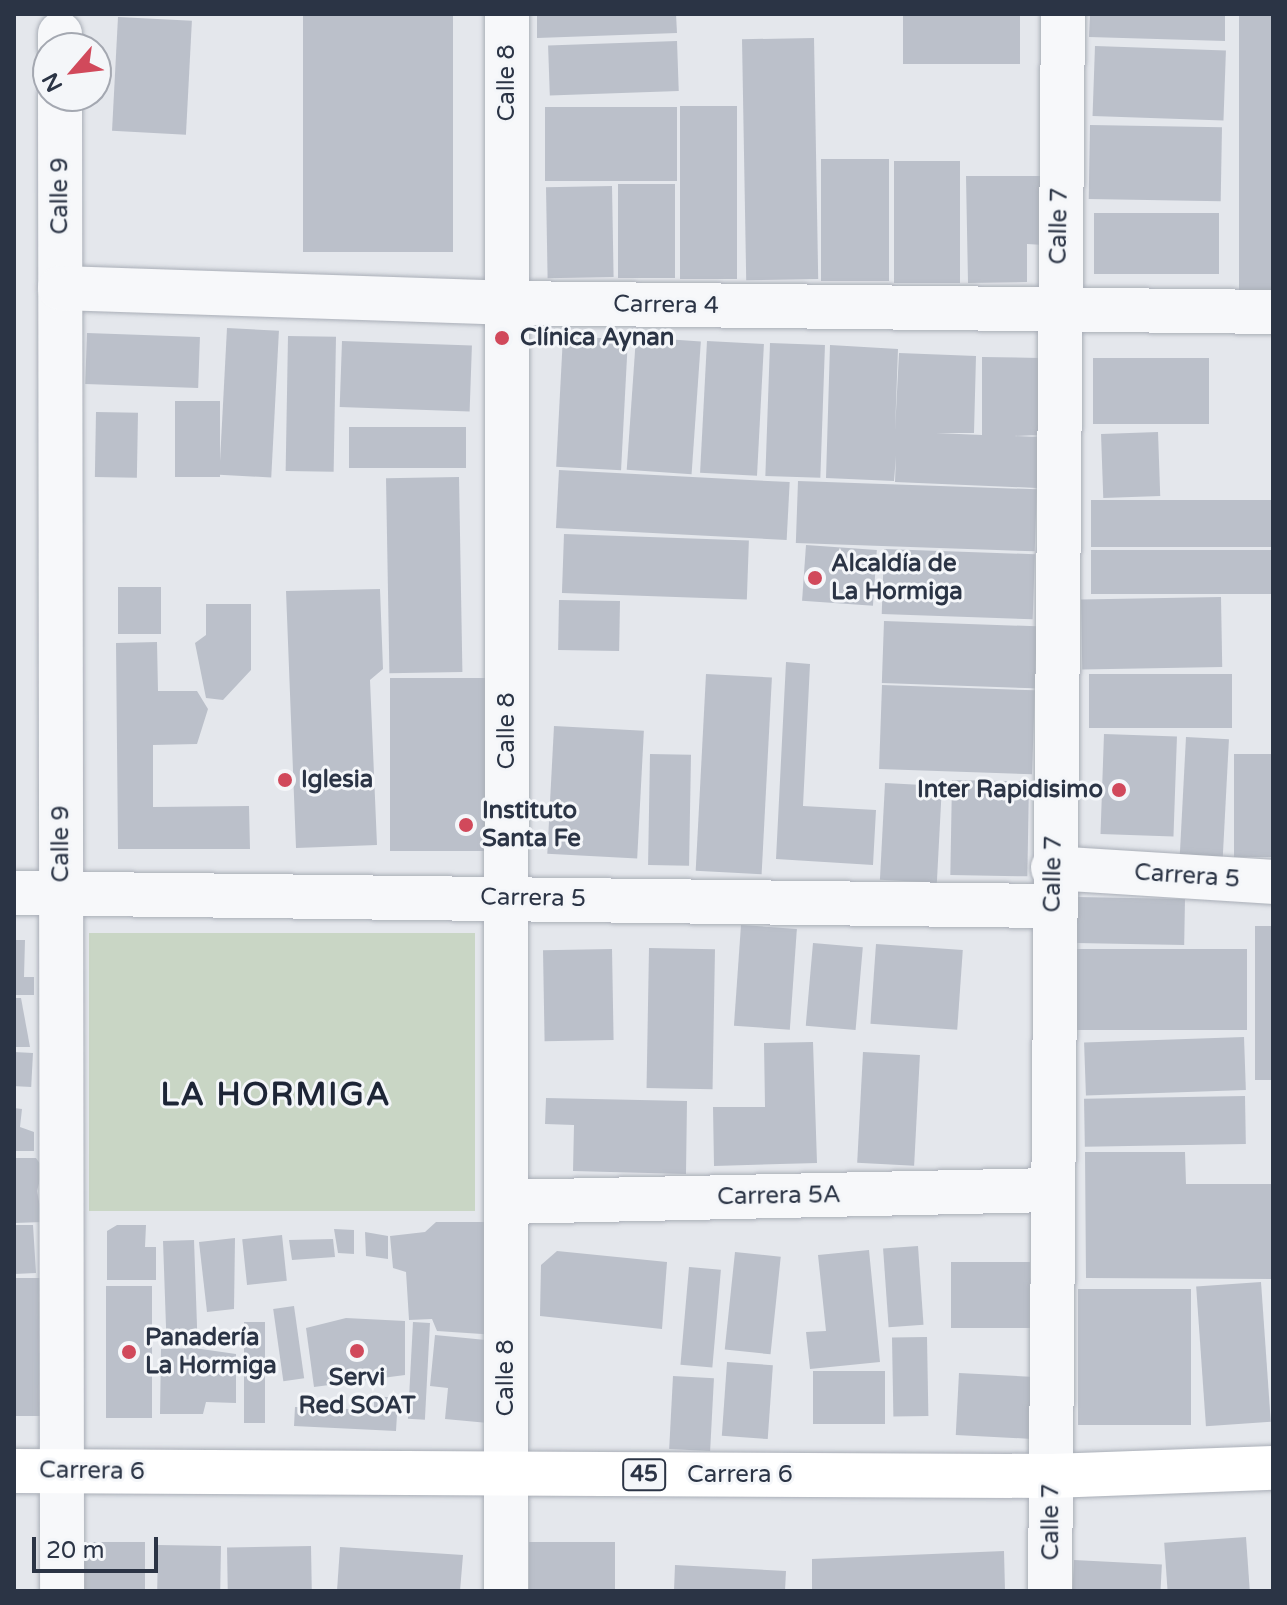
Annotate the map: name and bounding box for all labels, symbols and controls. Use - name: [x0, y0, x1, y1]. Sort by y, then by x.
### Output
- north arrow: [32, 32, 112, 112]
- street label: Calle 8: [493, 44, 521, 122]
- text: N: [37, 68, 68, 96]
- street label: Calle 9: [46, 157, 74, 235]
- street label: Calle 7: [1044, 187, 1074, 265]
- street label: Carrera 4: [613, 290, 719, 320]
- place label: Clínica Aynan: [520, 324, 674, 352]
- marker: Clínica Aynan: [491, 327, 513, 349]
- place label: Alcaldía de La Hormiga: [831, 550, 963, 606]
- marker: Alcaldía de La Hormiga: [806, 569, 824, 587]
- street label: Calle 8: [493, 692, 521, 770]
- place label: Iglesia: [301, 766, 373, 794]
- marker: Iglesia: [276, 771, 294, 789]
- place label: Inter Rapidisimo: [917, 776, 1103, 804]
- marker: Inter Rapidisimo: [1110, 781, 1128, 799]
- place label: Instituto Santa Fe: [482, 797, 581, 853]
- street label: Calle 9: [47, 805, 75, 883]
- marker: Instituto Santa Fe: [457, 816, 475, 834]
- street label: Calle 7: [1038, 835, 1068, 913]
- street label: Carrera 5: [1133, 858, 1241, 894]
- street label: Carrera 5: [480, 883, 586, 913]
- district label: LA HORMIGA: [160, 1076, 392, 1114]
- street label: Carrera 5A: [717, 1181, 841, 1211]
- place label: Panadería La Hormiga: [145, 1324, 277, 1380]
- street label: Calle 8: [492, 1339, 520, 1417]
- marker: Servi Red SOAT: [348, 1342, 366, 1360]
- marker: Panadería La Hormiga: [120, 1343, 138, 1361]
- place label: Servi Red SOAT: [299, 1364, 415, 1420]
- street label: Carrera 6: [39, 1456, 145, 1486]
- road number: 45: [622, 1457, 666, 1493]
- street label: Carrera 6: [687, 1461, 793, 1489]
- street label: Calle 7: [1037, 1483, 1065, 1561]
- scale bar: [36, 1521, 162, 1571]
- text: 20 m: [46, 1536, 104, 1565]

